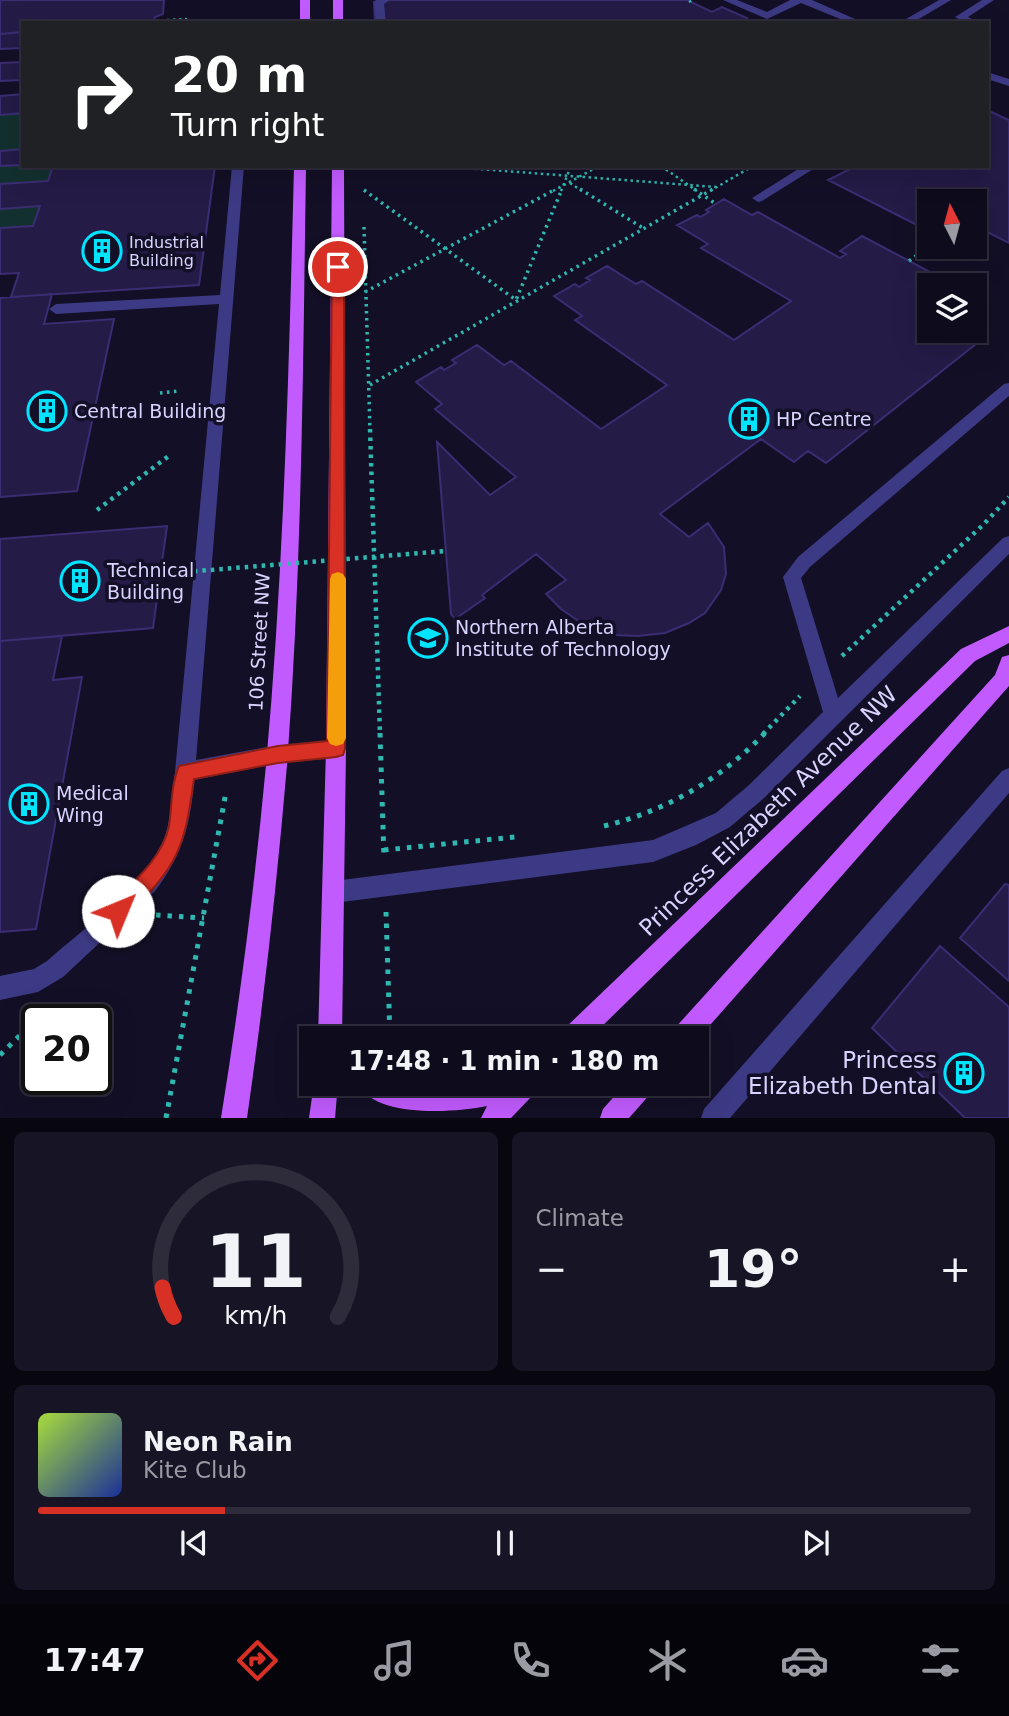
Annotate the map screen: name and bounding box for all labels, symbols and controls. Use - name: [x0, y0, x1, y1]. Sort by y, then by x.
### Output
- text: 20 m: [171, 47, 307, 104]
- icon: right: [56, 49, 147, 140]
- text: Turn right: [171, 106, 324, 144]
- north arrow: [917, 189, 987, 259]
- map controls: [917, 189, 987, 343]
- building icon: Industrial Building: [81, 230, 123, 272]
- place label: Industrial Building: [129, 233, 204, 270]
- pin: [308, 237, 368, 297]
- icon: arrive: [319, 248, 357, 286]
- button: layers: [917, 273, 987, 343]
- building icon: Central Building: [26, 390, 68, 432]
- building icon: HP Centre: [728, 398, 770, 440]
- place label: Central Building: [74, 400, 226, 422]
- place label: HP Centre: [776, 408, 871, 430]
- place label: Technical Building: [106, 559, 194, 603]
- building icon: Technical Building: [59, 560, 101, 602]
- street label: 106 Street NW: [244, 572, 274, 712]
- place label: Northern Alberta Institute of Technology: [455, 616, 671, 660]
- school or university icon: Northern Alberta Institute of Technology: [407, 617, 449, 659]
- street label: Princess Elizabeth Avenue NW: [634, 681, 902, 941]
- place label: Medical Wing: [56, 782, 129, 826]
- building icon: Medical Wing: [8, 783, 50, 825]
- position arrow: [81, 874, 155, 948]
- speed limit sign: 20: [21, 1004, 112, 1095]
- text: 17:48 · 1 min · 180 m: [349, 1046, 659, 1076]
- place label: Princess Elizabeth Dental: [748, 1047, 937, 1099]
- building icon: Princess Elizabeth Dental: [943, 1052, 985, 1094]
- text: Climate: [536, 1205, 624, 1231]
- text: 11: [205, 1220, 306, 1305]
- text: 19°: [704, 1239, 802, 1299]
- text: −: [536, 1247, 567, 1291]
- text: +: [939, 1247, 971, 1291]
- text: km/h: [224, 1301, 287, 1330]
- text: Neon Rain: [143, 1427, 293, 1457]
- text: Kite Club: [143, 1457, 247, 1483]
- icon: previous: [175, 1524, 213, 1562]
- icon: pause: [486, 1524, 524, 1562]
- icon: next: [797, 1524, 835, 1562]
- icon: directions: [233, 1636, 282, 1685]
- icon: music: [370, 1636, 419, 1685]
- icon: phone: [506, 1636, 555, 1685]
- icon: climate: [643, 1636, 692, 1685]
- icon: car: [780, 1636, 829, 1685]
- icon: filters: [916, 1636, 965, 1685]
- text: 17:47: [44, 1641, 146, 1679]

